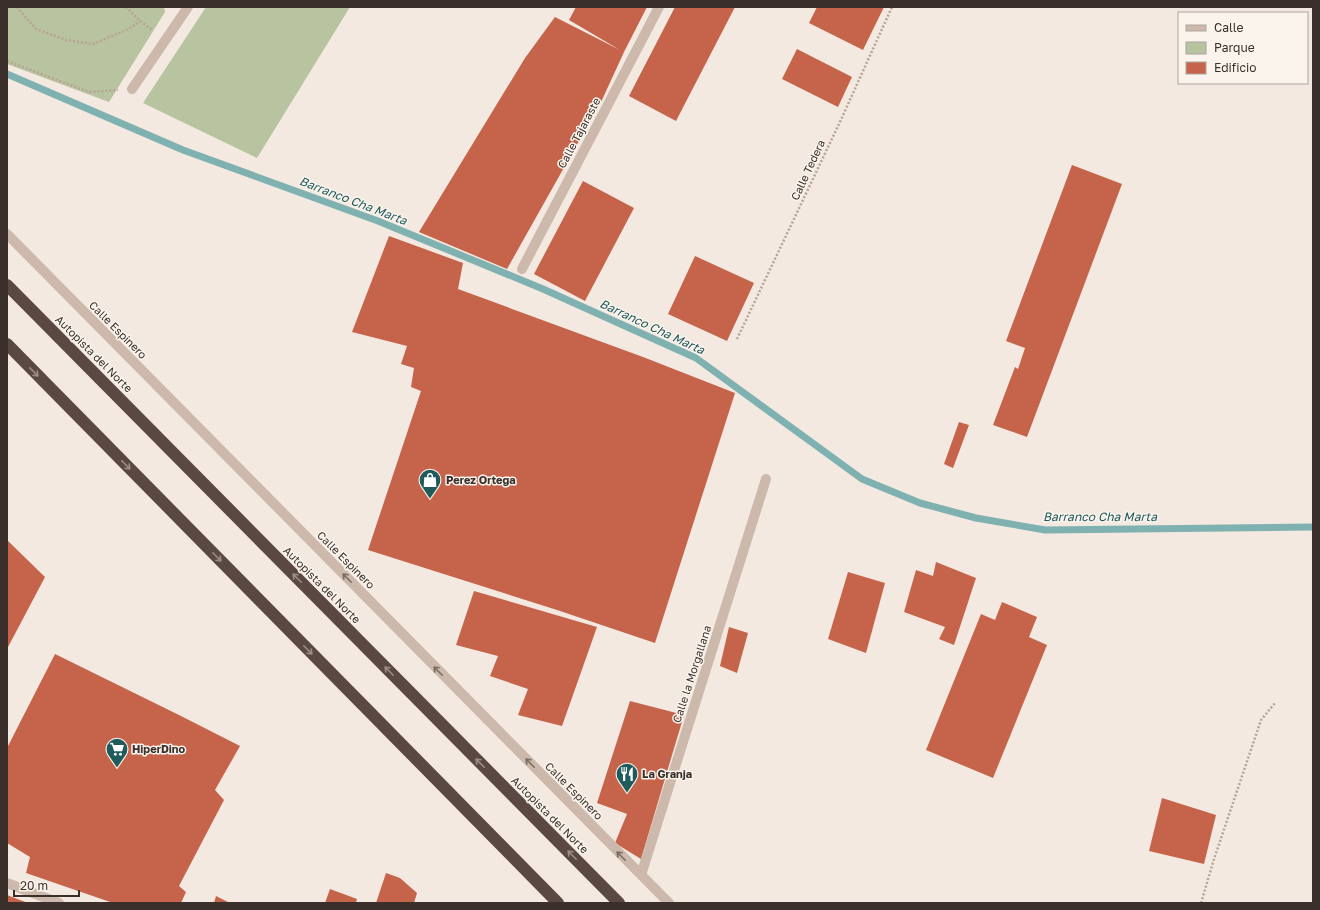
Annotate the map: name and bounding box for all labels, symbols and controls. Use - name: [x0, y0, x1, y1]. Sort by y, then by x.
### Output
- legend: [1178, 12, 1308, 84]
- text: Calle: [1214, 20, 1244, 35]
- text: Parque: [1214, 40, 1255, 55]
- text: Edificio: [1214, 60, 1256, 75]
- street label: Calle Tajaraste: [555, 95, 603, 170]
- street label: Calle Tedera: [788, 137, 827, 202]
- water label: Barranco Cha Marta: [297, 173, 410, 228]
- water label: Barranco Cha Marta: [597, 296, 708, 358]
- street label: Calle Espinero: [87, 298, 150, 361]
- street label: Autopista del Norte: [53, 312, 136, 395]
- one-way arrow: [29, 367, 39, 377]
- one-way arrow: [121, 460, 131, 470]
- shop icon: Perez Ortega: [417, 467, 443, 500]
- place label: Perez Ortega: [446, 473, 516, 486]
- water label: Barranco Cha Marta: [1043, 509, 1158, 524]
- street label: Calle Espinero: [315, 528, 378, 591]
- street label: Autopista del Norte: [281, 543, 364, 626]
- one-way arrow: [212, 552, 222, 562]
- one-way arrow: [292, 573, 302, 583]
- one-way arrow: [342, 573, 352, 583]
- street label: Calle la Morgallana: [670, 623, 713, 724]
- one-way arrow: [303, 645, 313, 655]
- one-way arrow: [384, 666, 394, 676]
- one-way arrow: [434, 666, 443, 676]
- supermarket icon: HiperDino: [104, 736, 130, 769]
- place label: HiperDino: [132, 742, 185, 755]
- one-way arrow: [475, 758, 485, 768]
- one-way arrow: [525, 758, 535, 768]
- street label: Calle Espinero: [543, 759, 606, 822]
- restaurant icon: La Granja: [614, 761, 640, 794]
- place label: La Granja: [642, 767, 692, 780]
- street label: Autopista del Norte: [509, 773, 592, 856]
- one-way arrow: [567, 850, 577, 860]
- one-way arrow: [616, 851, 626, 861]
- scale bar: [14, 872, 79, 898]
- text: 20 m: [20, 878, 48, 893]

